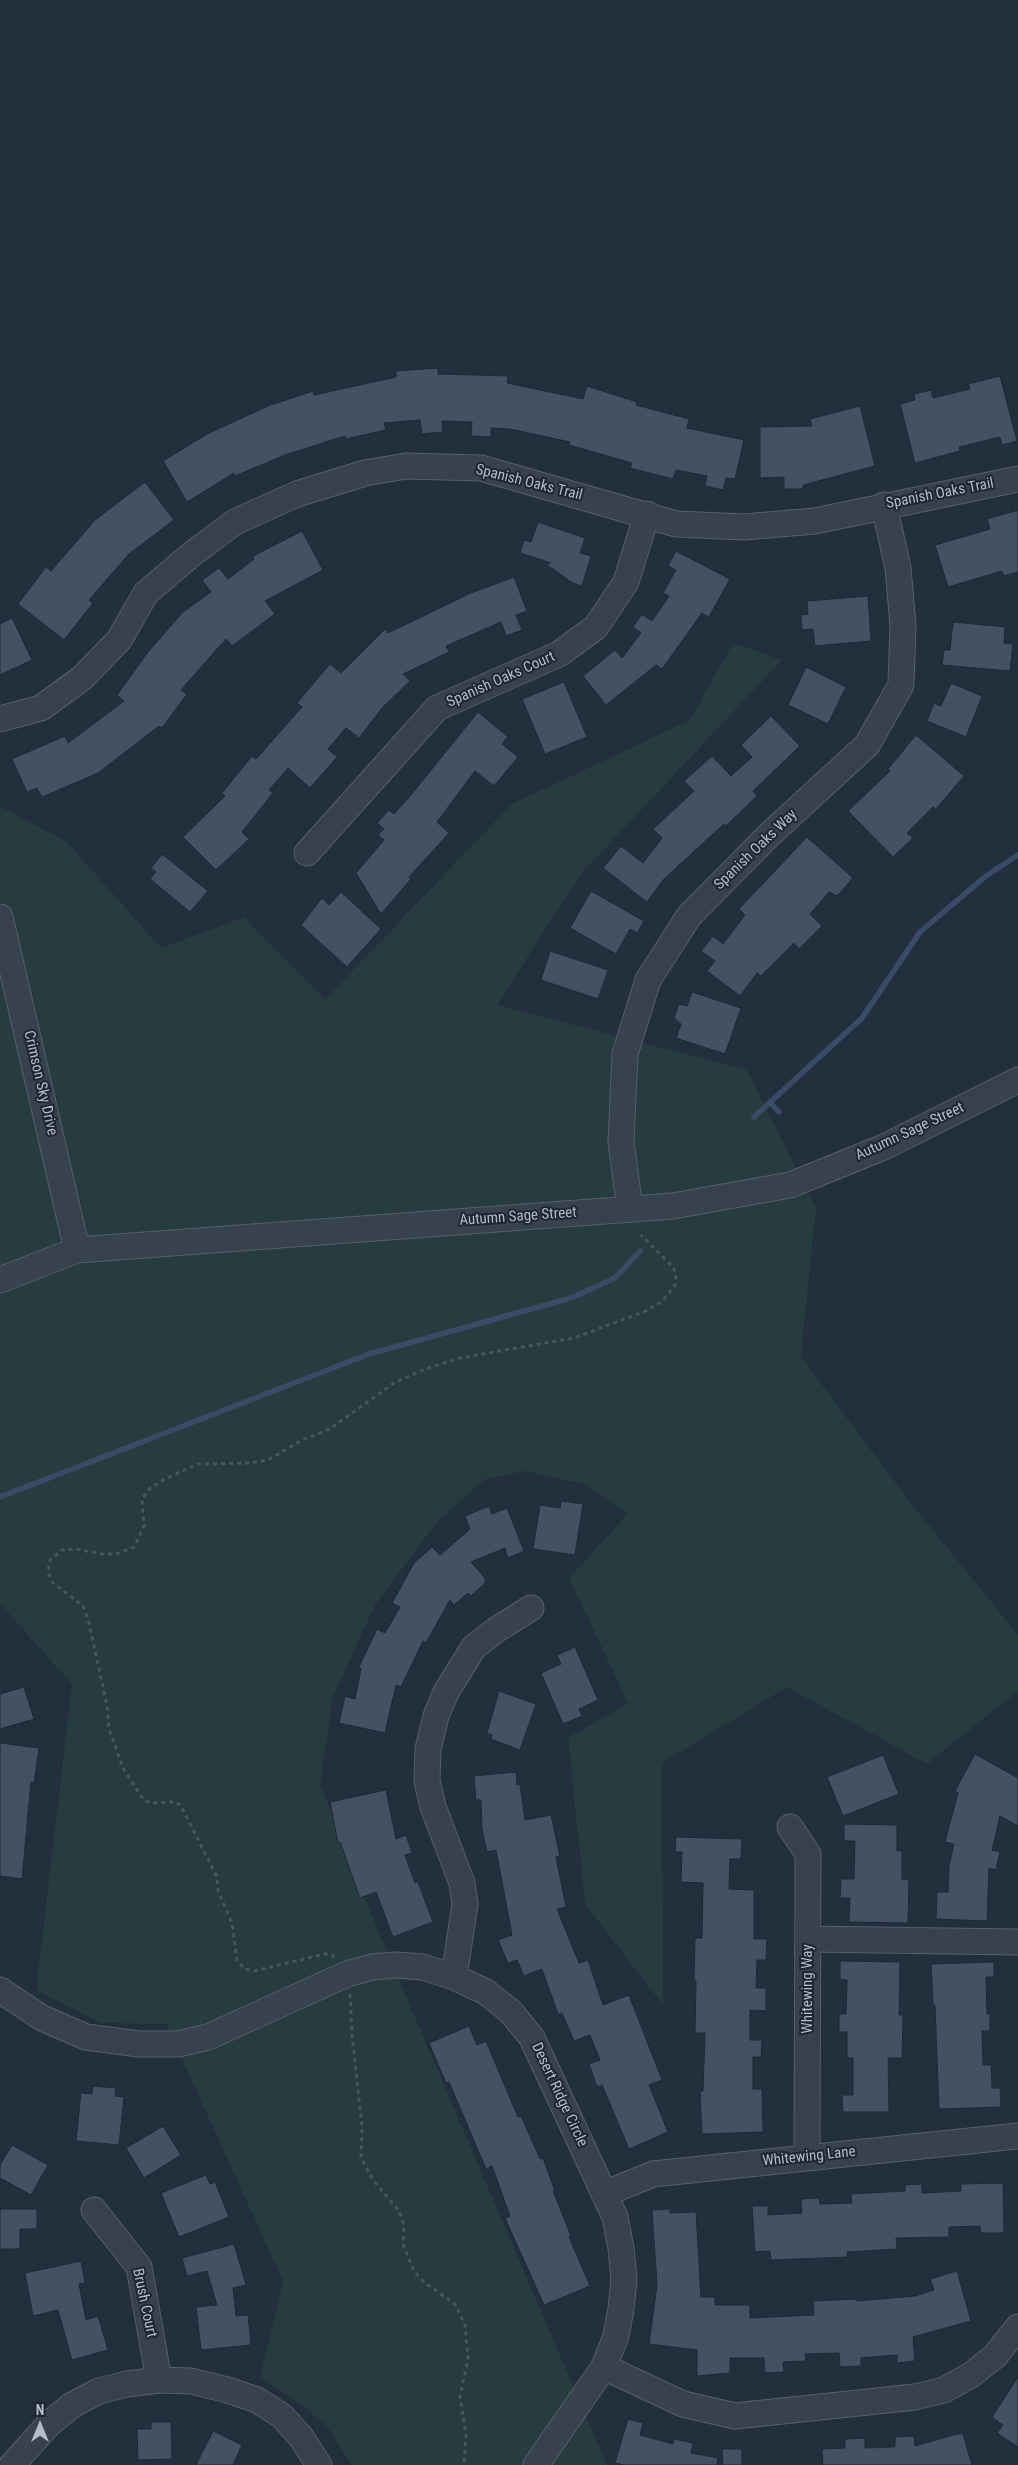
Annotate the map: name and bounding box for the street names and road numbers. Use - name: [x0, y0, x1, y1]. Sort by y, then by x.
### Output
- street label: Spanish Oaks Trail: [474, 461, 584, 505]
- street label: Spanish Oaks Trail: [885, 475, 995, 513]
- street label: Spanish Oaks Court: [444, 648, 558, 712]
- street label: Spanish Oaks Way: [711, 806, 801, 894]
- street label: Crimson Sky Drive: [19, 1029, 61, 1137]
- street label: Autumn Sage Street: [853, 1099, 967, 1165]
- street label: Autumn Sage Street: [459, 1204, 577, 1230]
- street label: Whitewing Way: [799, 1944, 817, 2034]
- street label: Desert Ridge Circle: [527, 2040, 591, 2150]
- street label: Whitewing Lane: [762, 2143, 856, 2171]
- street label: Brush Court: [128, 2267, 160, 2339]

